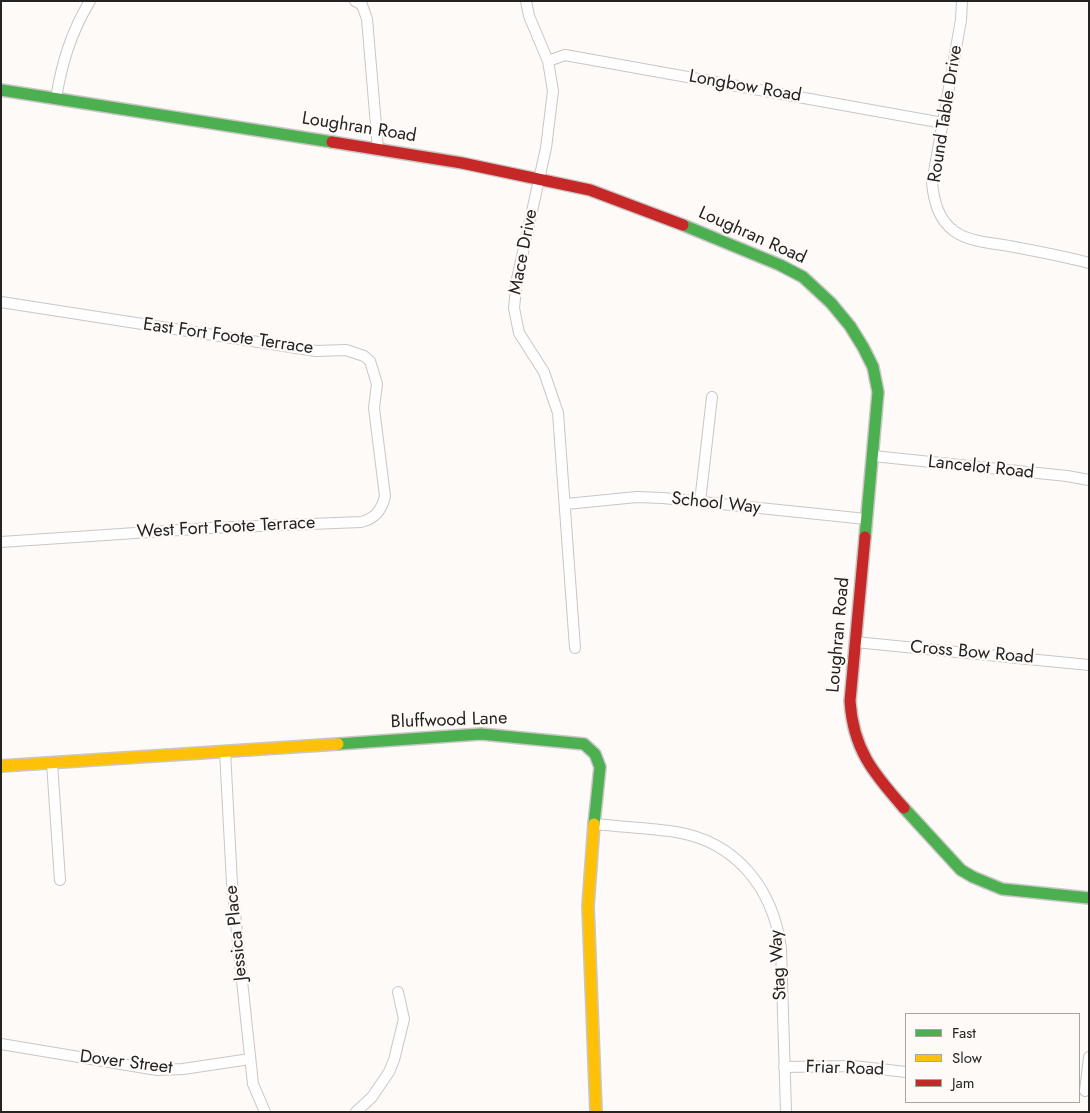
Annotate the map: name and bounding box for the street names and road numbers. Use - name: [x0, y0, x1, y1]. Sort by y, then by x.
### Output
- street label: Round Table Drive: [924, 44, 968, 184]
- street label: Longbow Road: [687, 66, 803, 108]
- street label: Loughran Road: [300, 108, 418, 148]
- street label: Loughran Road: [695, 203, 809, 269]
- street label: Mace Drive: [505, 207, 543, 297]
- street label: East Fort Foote Terrace: [142, 314, 314, 360]
- street label: Lancelot Road: [927, 452, 1035, 484]
- street label: School Way: [670, 489, 762, 519]
- street label: West Fort Foote Terrace: [136, 513, 316, 543]
- street label: Loughran Road: [823, 576, 855, 694]
- street label: Cross Bow Road: [909, 637, 1035, 669]
- street label: Bluffwood Lane: [390, 708, 508, 734]
- street label: Jessica Place: [221, 884, 253, 982]
- street label: Stag Way: [766, 929, 792, 1001]
- street label: Dover Street: [78, 1047, 174, 1079]
- street label: Friar Road: [805, 1057, 885, 1081]

